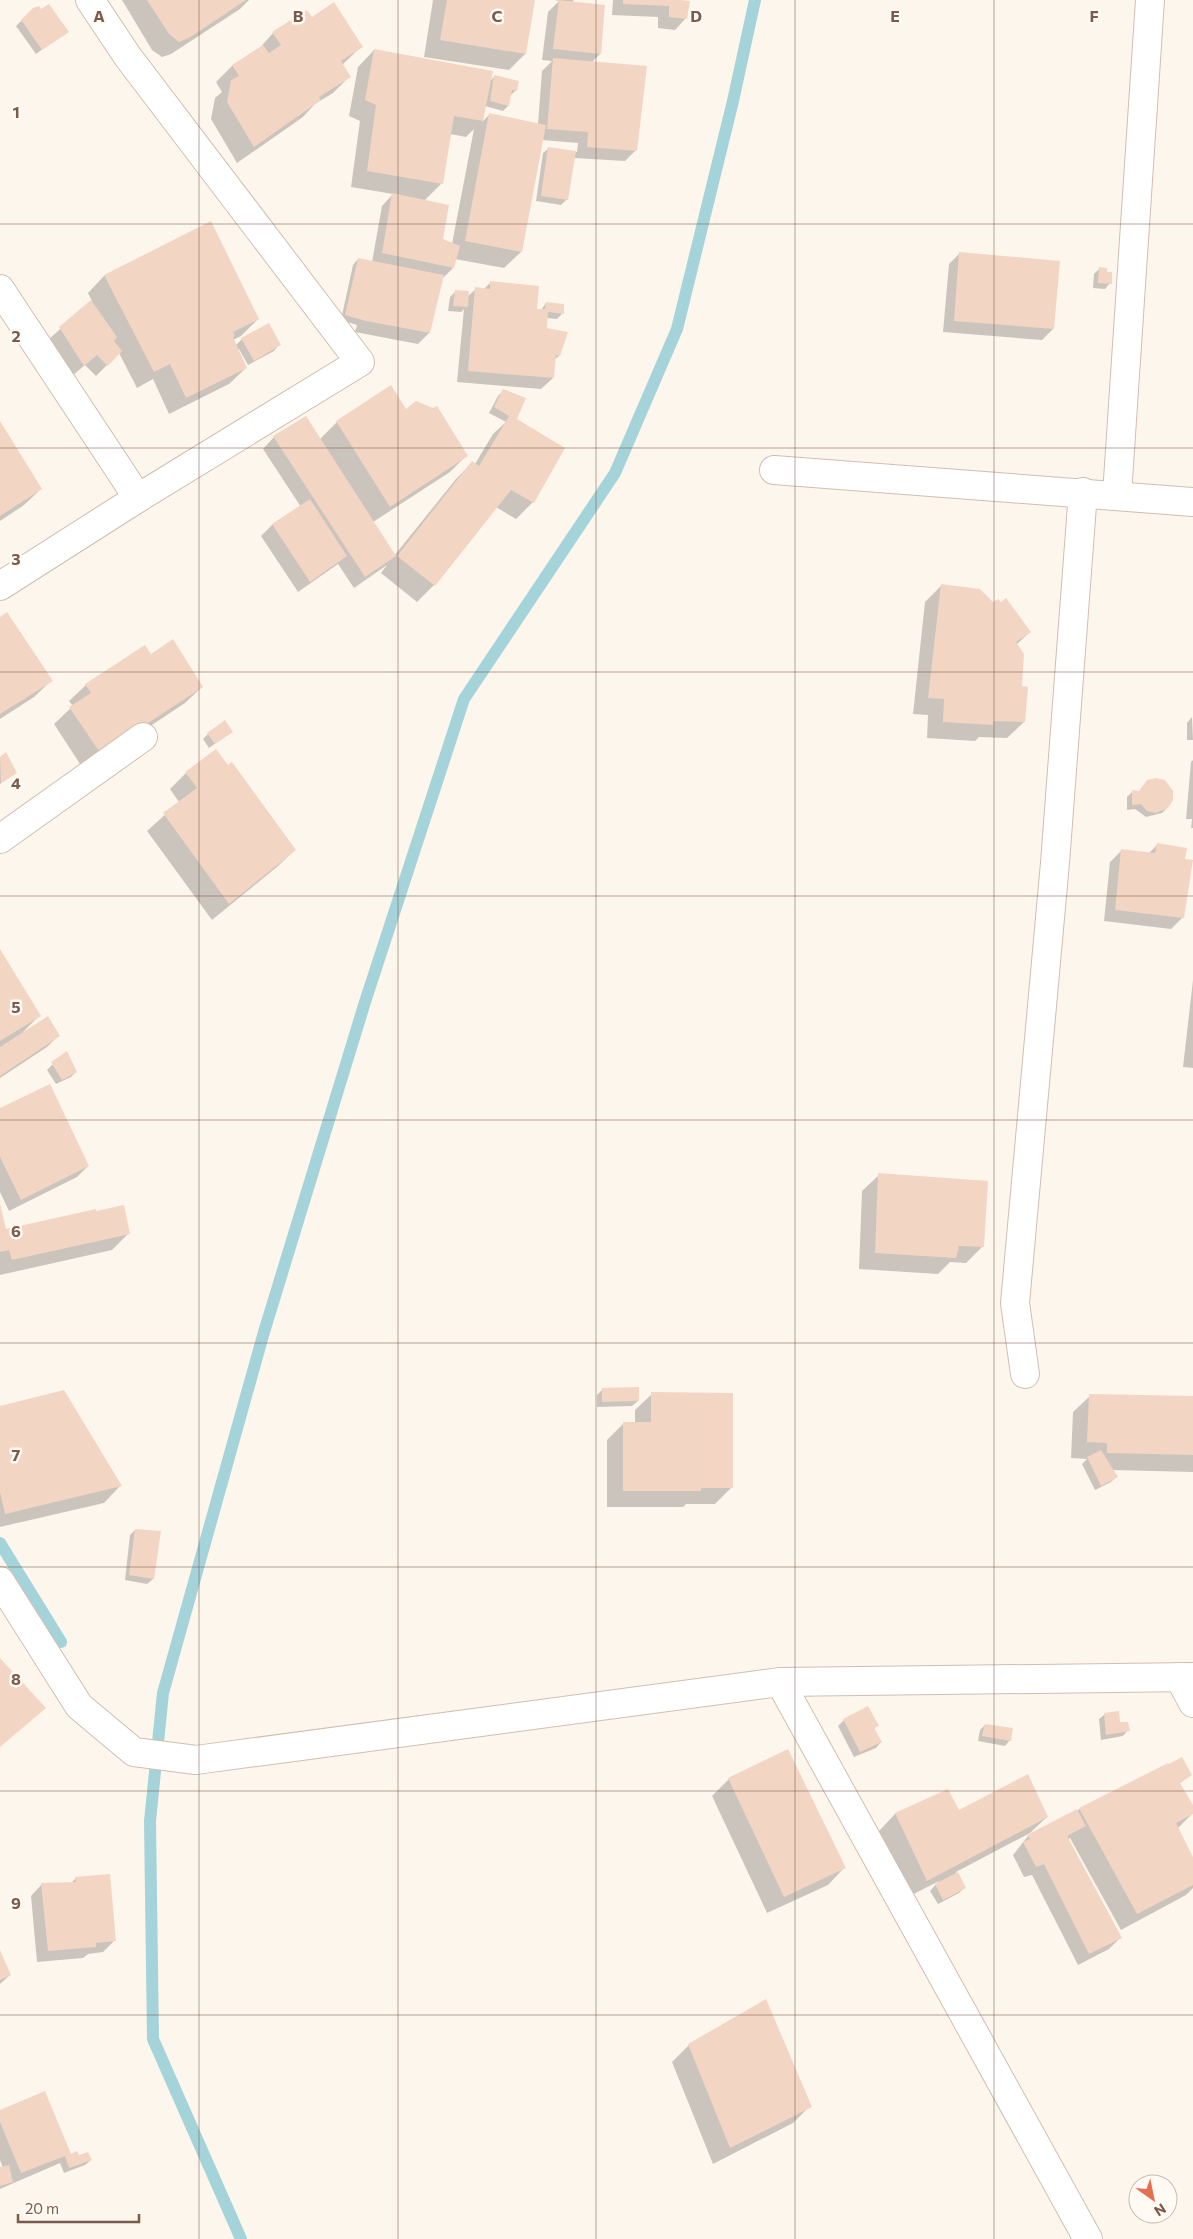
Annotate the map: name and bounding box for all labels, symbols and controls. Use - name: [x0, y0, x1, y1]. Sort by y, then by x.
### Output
- text: A: [93, 6, 105, 25]
- text: B: [293, 6, 304, 25]
- text: C: [492, 6, 503, 25]
- text: D: [690, 6, 702, 25]
- text: E: [890, 6, 900, 25]
- text: F: [1089, 6, 1099, 25]
- text: 1: [12, 102, 20, 121]
- text: 2: [11, 326, 21, 345]
- text: 3: [11, 549, 21, 568]
- text: 4: [11, 773, 21, 792]
- text: 5: [11, 997, 21, 1016]
- text: 6: [11, 1221, 21, 1240]
- text: 7: [12, 1445, 21, 1464]
- text: 8: [11, 1669, 21, 1688]
- text: 9: [11, 1893, 21, 1912]
- north arrow: [1128, 2174, 1178, 2224]
- scale bar: [18, 2192, 139, 2224]
- text: 20 m: [25, 2199, 59, 2217]
- text: N: [1151, 2200, 1169, 2220]

